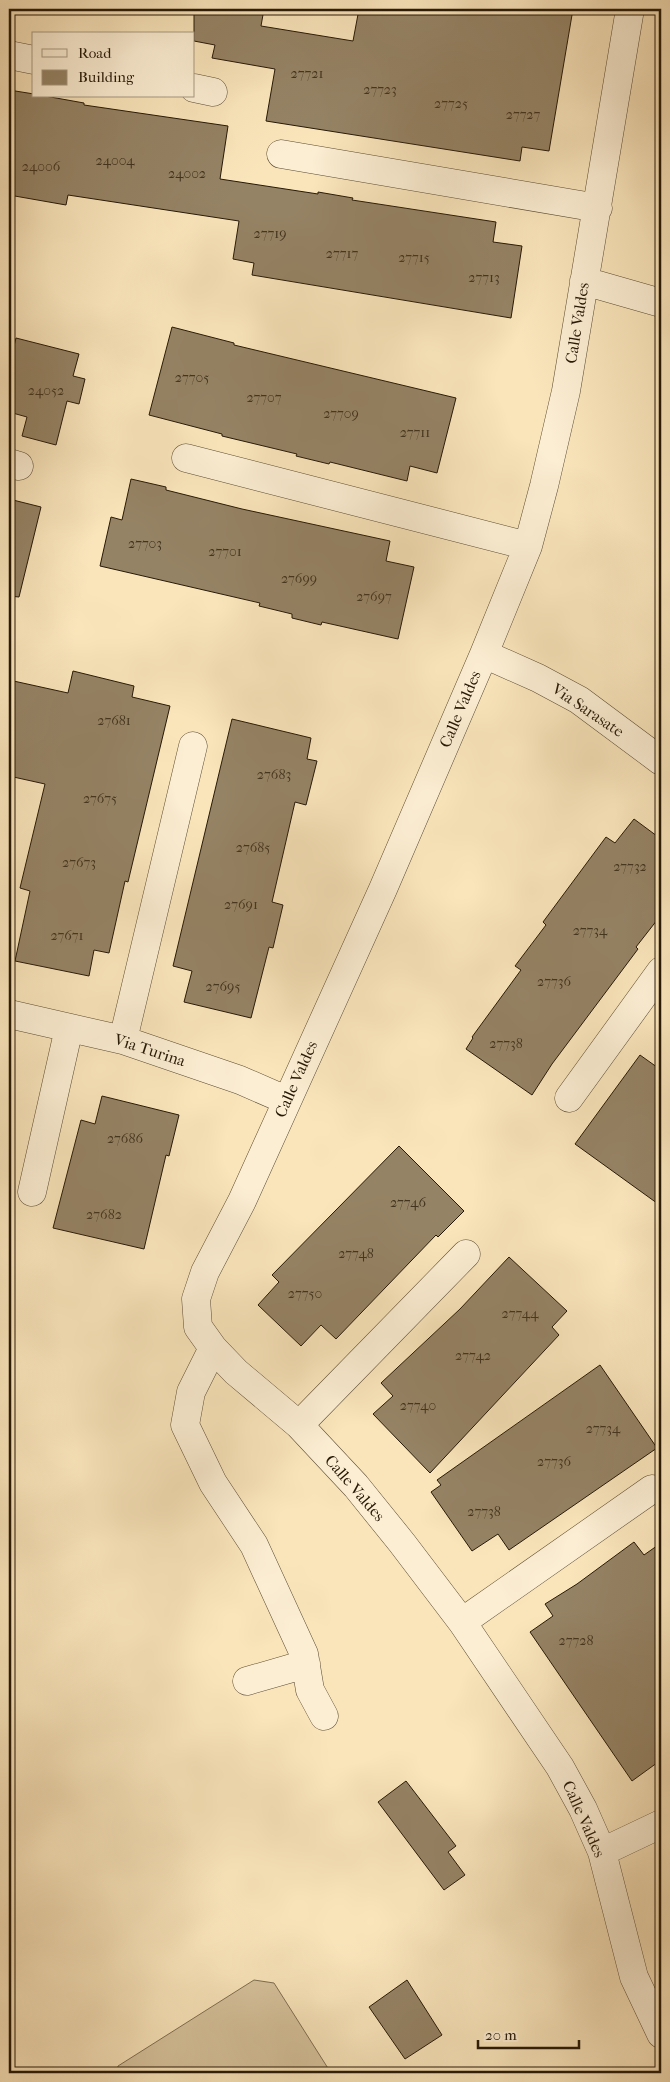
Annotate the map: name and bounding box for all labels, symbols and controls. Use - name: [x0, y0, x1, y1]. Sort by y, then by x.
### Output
- legend: [32, 32, 195, 98]
- text: Road: [78, 44, 112, 62]
- house number: 27721: [291, 65, 323, 82]
- text: Building: [78, 68, 135, 86]
- house number: 27723: [363, 81, 397, 98]
- house number: 27725: [434, 95, 468, 112]
- house number: 27727: [506, 106, 541, 123]
- house number: 24004: [95, 152, 135, 169]
- house number: 24006: [22, 158, 61, 175]
- house number: 24002: [168, 165, 206, 182]
- house number: 27719: [253, 225, 287, 242]
- house number: 27717: [326, 245, 358, 262]
- house number: 27715: [398, 249, 430, 266]
- house number: 27713: [468, 269, 500, 286]
- street label: Calle Valdes: [561, 281, 593, 365]
- house number: 27705: [175, 369, 209, 386]
- house number: 24052: [28, 382, 64, 399]
- house number: 27707: [246, 389, 282, 406]
- house number: 27709: [323, 405, 359, 422]
- house number: 27711: [400, 424, 430, 441]
- house number: 27703: [128, 535, 162, 552]
- house number: 27701: [208, 543, 242, 560]
- house number: 27699: [281, 570, 317, 587]
- house number: 27697: [356, 588, 392, 605]
- street label: Calle Valdes: [435, 668, 485, 750]
- street label: Via Sarasate: [548, 678, 628, 741]
- house number: 27681: [97, 712, 131, 729]
- house number: 27683: [257, 766, 291, 783]
- house number: 27675: [83, 790, 117, 807]
- house number: 27685: [236, 839, 270, 856]
- house number: 27673: [62, 854, 96, 871]
- house number: 27732: [613, 858, 647, 875]
- house number: 27691: [224, 896, 258, 913]
- house number: 27734: [573, 922, 608, 939]
- house number: 27671: [50, 927, 84, 944]
- house number: 27736: [537, 973, 571, 990]
- house number: 27695: [206, 978, 240, 995]
- street label: Via Turina: [111, 1029, 189, 1071]
- house number: 27738: [489, 1035, 523, 1052]
- street label: Calle Valdes: [271, 1038, 321, 1120]
- house number: 27686: [107, 1130, 143, 1147]
- house number: 27746: [390, 1194, 427, 1211]
- house number: 27682: [86, 1206, 122, 1223]
- house number: 27748: [338, 1245, 374, 1262]
- house number: 27750: [288, 1285, 322, 1302]
- house number: 27744: [502, 1305, 539, 1322]
- house number: 27742: [455, 1347, 491, 1364]
- house number: 27740: [400, 1397, 436, 1414]
- house number: 27734: [586, 1420, 621, 1437]
- street label: Calle Valdes: [321, 1451, 389, 1525]
- house number: 27736: [537, 1453, 571, 1470]
- house number: 27738: [467, 1503, 501, 1520]
- house number: 27728: [559, 1632, 593, 1649]
- street label: Calle Valdes: [559, 1778, 609, 1860]
- scale bar: [478, 2017, 579, 2049]
- text: 20 m: [485, 2026, 517, 2044]

